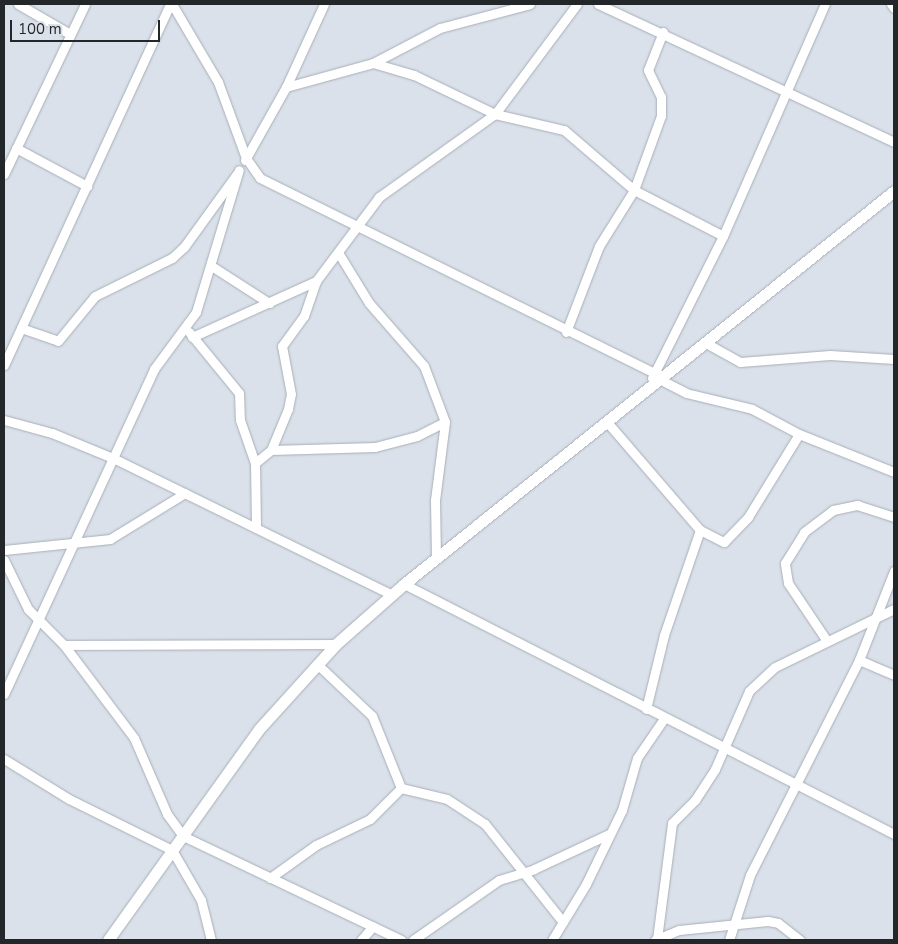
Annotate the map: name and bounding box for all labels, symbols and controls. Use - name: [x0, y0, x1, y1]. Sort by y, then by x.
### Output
- scale bar: [12, 10, 162, 42]
- text: 100 m: [18, 19, 62, 39]

